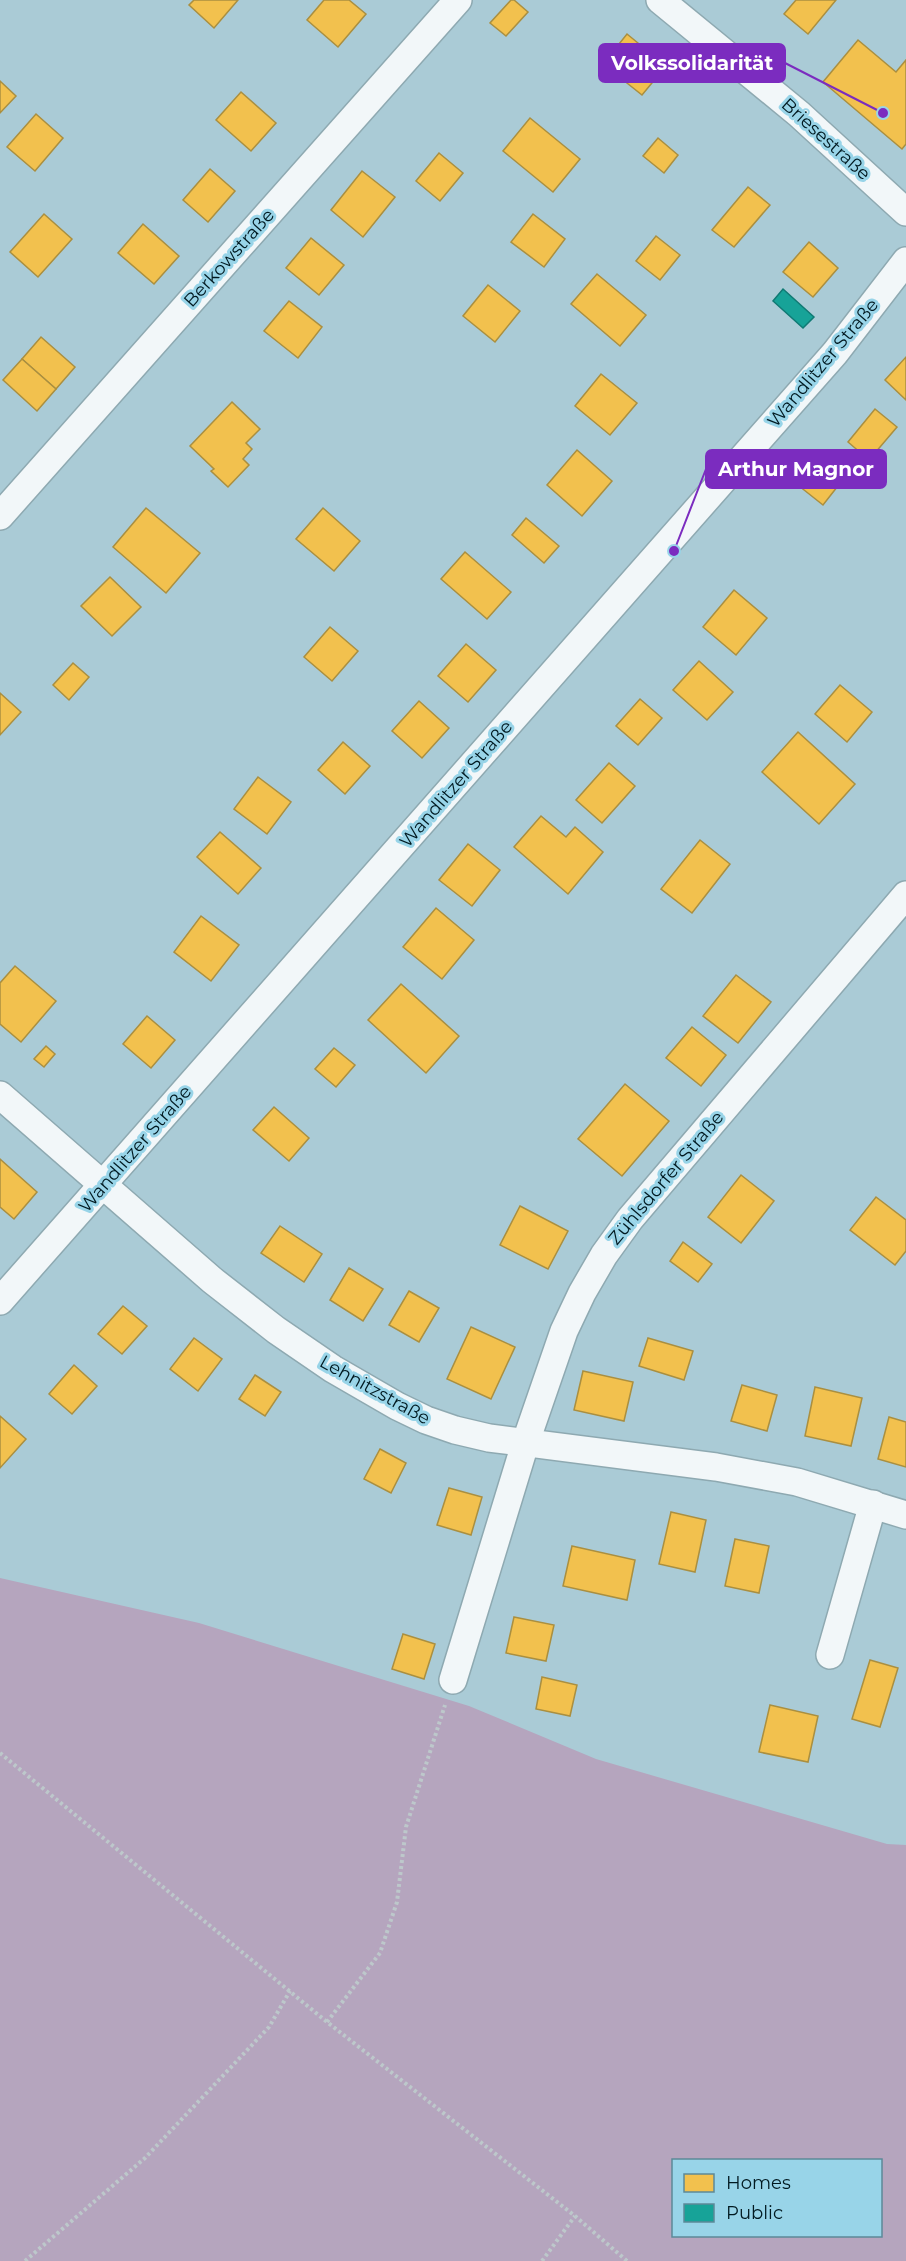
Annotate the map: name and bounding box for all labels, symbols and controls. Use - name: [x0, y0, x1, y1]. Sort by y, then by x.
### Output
- callout: Volkssolidarität: [599, 44, 785, 82]
- text: Volkssolidarität: [610, 51, 773, 75]
- street label: Briesestraße: [777, 93, 875, 185]
- street label: Berkowstraße: [179, 204, 279, 312]
- street label: Wandlitzer Straße: [763, 294, 883, 432]
- callout: Arthur Magnor: [706, 450, 886, 488]
- text: Arthur Magnor: [717, 457, 874, 481]
- street label: Wandlitzer Straße: [395, 716, 517, 852]
- street label: Wandlitzer Straße: [74, 1081, 196, 1217]
- street label: Zühlsdorfer Straße: [604, 1107, 728, 1249]
- street label: Lehnitzstraße: [316, 1351, 434, 1429]
- legend: [672, 2159, 882, 2237]
- text: Homes: [726, 2172, 791, 2194]
- text: Public: [726, 2202, 783, 2224]

